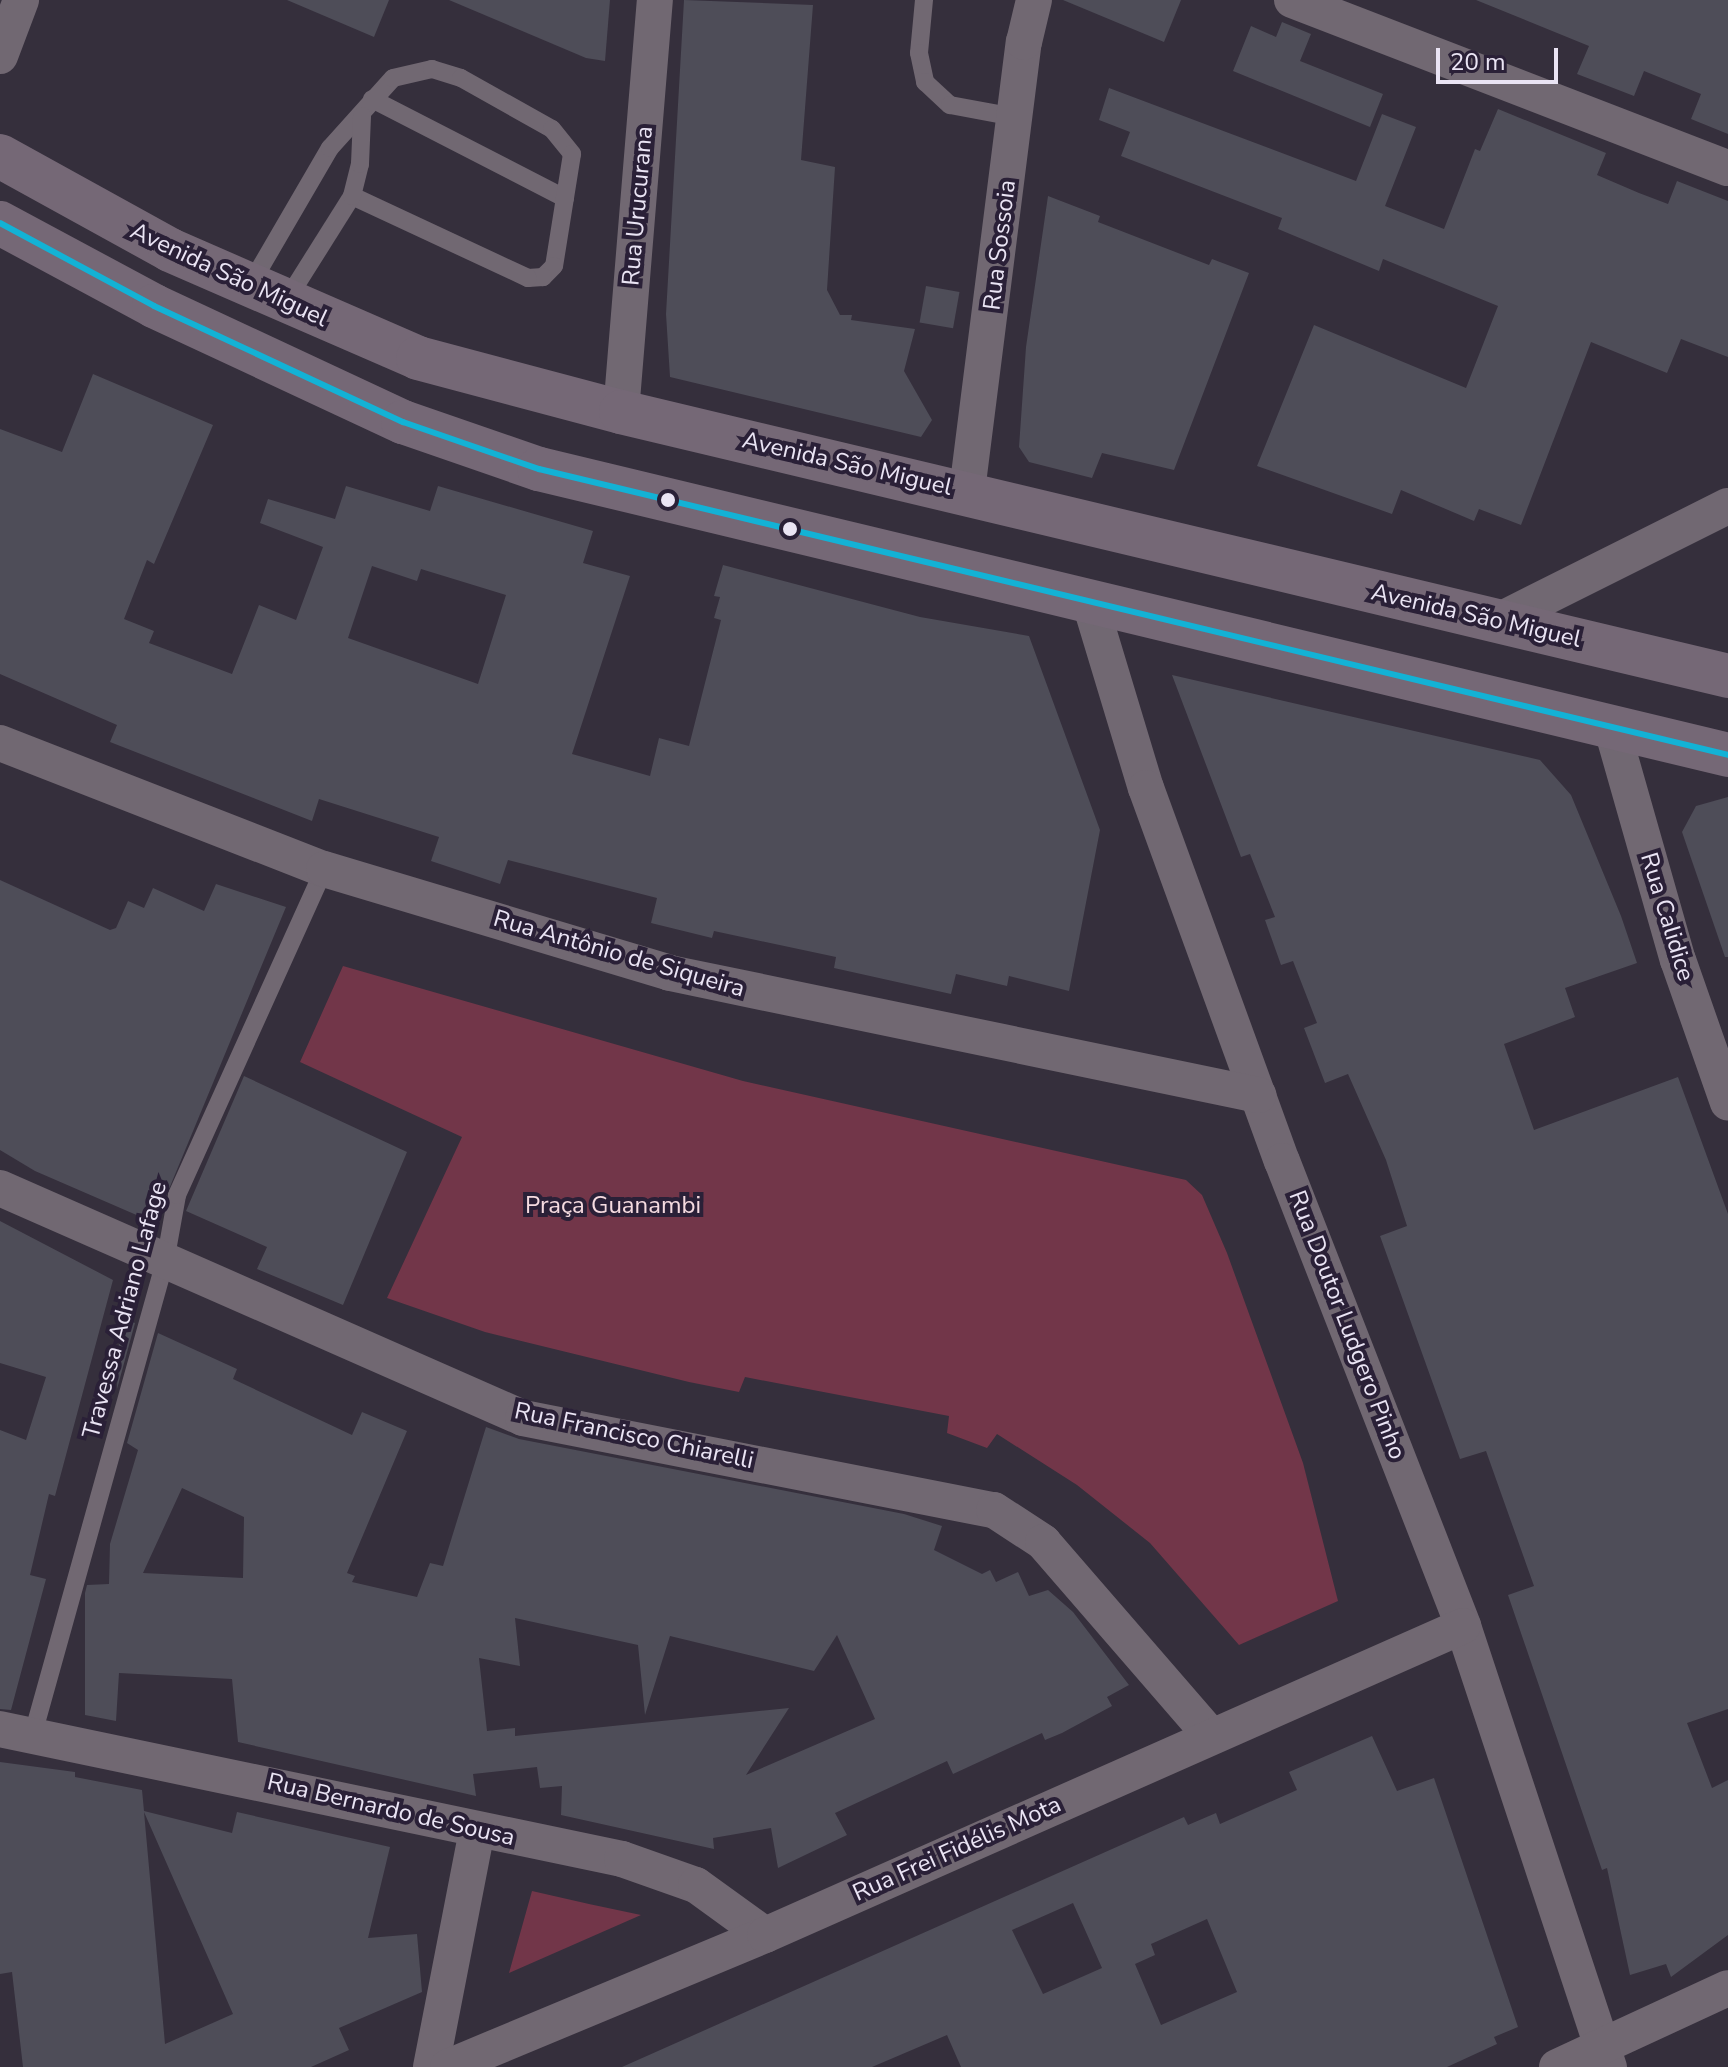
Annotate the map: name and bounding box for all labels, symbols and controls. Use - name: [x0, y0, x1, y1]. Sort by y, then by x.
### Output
- scale bar: [1440, 32, 1562, 82]
- text: 20 m: [1450, 46, 1506, 78]
- street label: Rua Urucurana: [617, 125, 659, 287]
- street label: Rua Sossoia: [978, 178, 1022, 312]
- street label: Avenida São Miguel: [126, 217, 332, 333]
- street label: Avenida São Miguel: [739, 426, 955, 502]
- unlabelled marker: [660, 492, 676, 508]
- unlabelled marker: [782, 521, 798, 537]
- street label: Avenida São Miguel: [1368, 578, 1584, 654]
- street label: Rua Calidice: [1634, 849, 1700, 985]
- street label: Rua Antônio de Siqueira: [490, 904, 748, 1004]
- street label: Travessa Adriano Lafage: [77, 1178, 173, 1442]
- street label: Rua Doutor Ludgero Pinho: [1282, 1186, 1412, 1464]
- park label: Praça Guanambi: [525, 1192, 701, 1220]
- street label: Rua Francisco Chiarelli: [512, 1397, 756, 1475]
- street label: Rua Bernardo de Sousa: [264, 1768, 518, 1852]
- street label: Rua Frei Fidélis Mota: [848, 1790, 1066, 1908]

